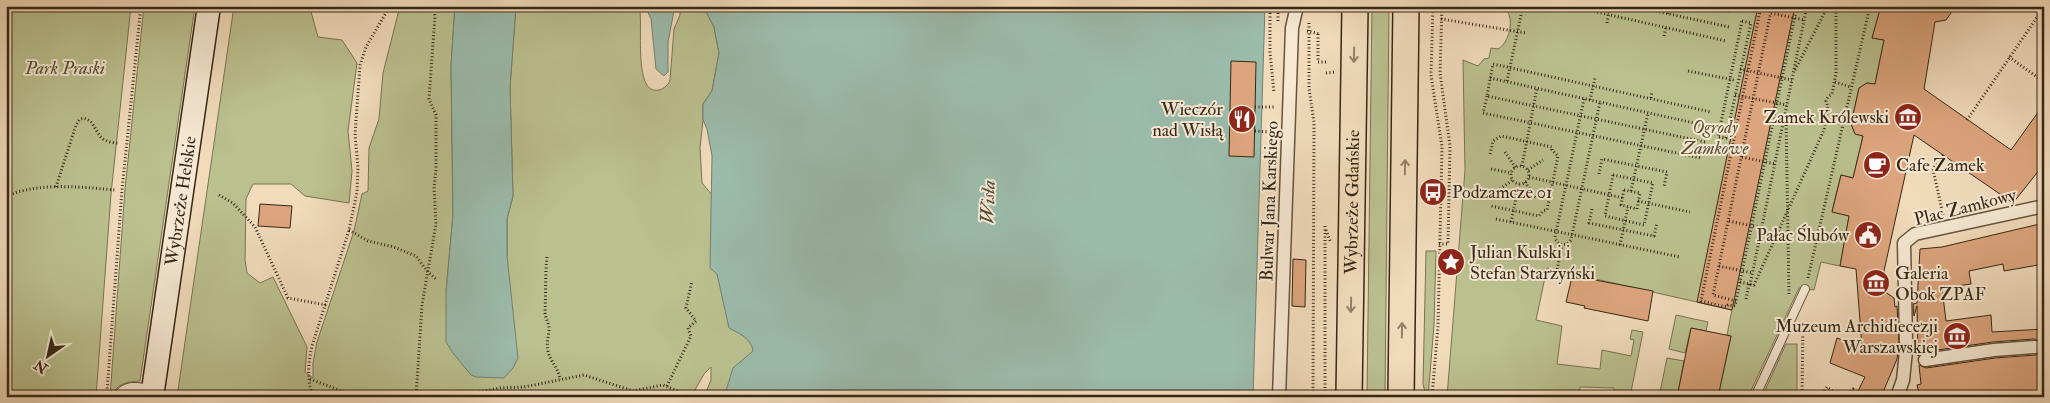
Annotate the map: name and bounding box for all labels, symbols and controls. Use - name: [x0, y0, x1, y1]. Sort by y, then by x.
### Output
- one-way arrow: [1350, 47, 1359, 63]
- park label: Park Praski: [24, 57, 105, 80]
- place label: Wieczór nad Wisłą: [1152, 98, 1225, 142]
- museum icon: Zamek Królewski: [1893, 102, 1923, 132]
- restaurant icon: Wieczór nad Wisłą: [1227, 104, 1257, 134]
- place label: Zamek Królewski: [1764, 106, 1889, 129]
- park label: Ogrody Zamkowe: [1681, 116, 1749, 160]
- street label: Bulwar Jana Karskiego: [1255, 120, 1284, 282]
- street label: Wybrzeże Gdańskie: [1340, 129, 1365, 276]
- street label: Wybrzeże Helskie: [160, 134, 202, 269]
- cafe icon: Cafe Zamek: [1862, 150, 1892, 180]
- place label: Cafe Zamek: [1896, 154, 1985, 177]
- one-way arrow: [1400, 159, 1409, 175]
- bus stop icon: Podzamcze 01: [1418, 177, 1448, 207]
- water label: Wisła: [975, 179, 1001, 224]
- place label: Podzamcze 01: [1452, 181, 1552, 204]
- street label: Plac Zamkowy: [1912, 183, 2020, 231]
- public building icon: Pałac Ślubów: [1853, 220, 1883, 250]
- place label: Pałac Ślubów: [1756, 224, 1850, 247]
- place label: Julian Kulski i Stefan Starzyński: [1469, 241, 1595, 285]
- place icon: Julian Kulski i Stefan Starzyński: [1436, 247, 1466, 277]
- place label: Galeria Obok ZPAF: [1895, 262, 1986, 306]
- museum icon: Galeria Obok ZPAF: [1861, 268, 1891, 298]
- one-way arrow: [1346, 296, 1356, 313]
- place label: Muzeum Archidiecezji Warszawskiej: [1775, 315, 1938, 359]
- museum icon: Muzeum Archidiecezji Warszawskiej: [1942, 321, 1972, 351]
- one-way arrow: [1397, 322, 1407, 338]
- north arrow: [22, 330, 72, 380]
- text: N: [31, 356, 52, 377]

